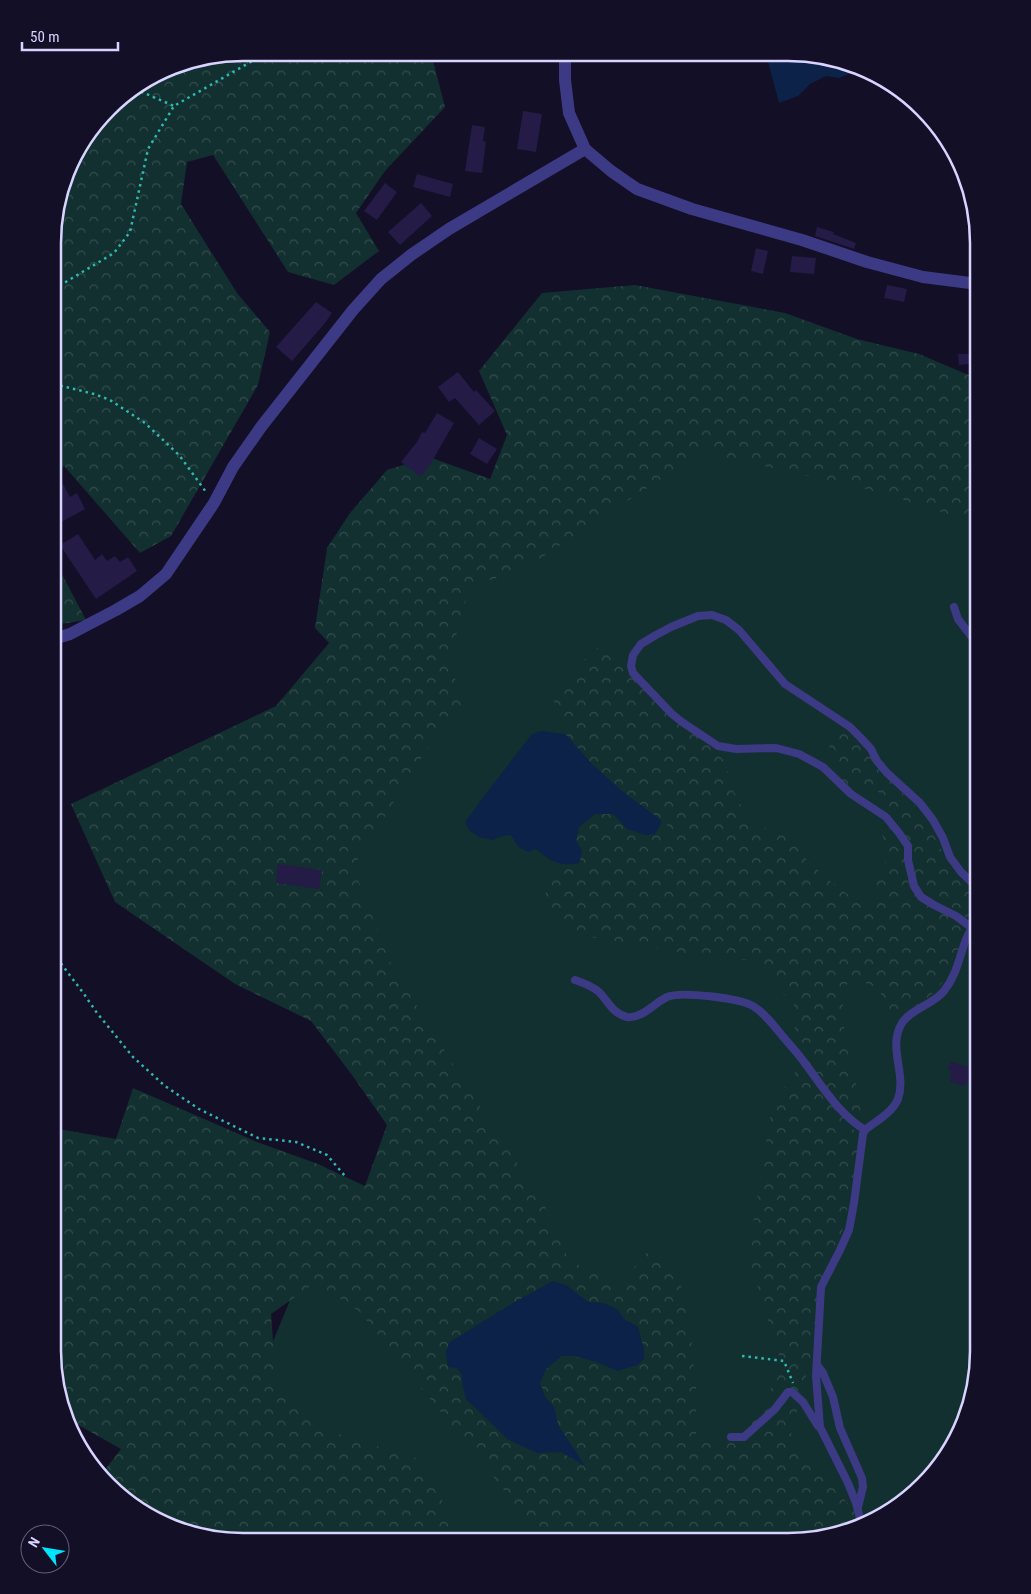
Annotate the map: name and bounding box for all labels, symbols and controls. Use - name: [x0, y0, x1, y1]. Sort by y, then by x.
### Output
- scale bar: [22, 20, 119, 52]
- text: 50 m: [30, 28, 60, 46]
- north arrow: [20, 1524, 70, 1574]
- text: N: [25, 1535, 43, 1550]

